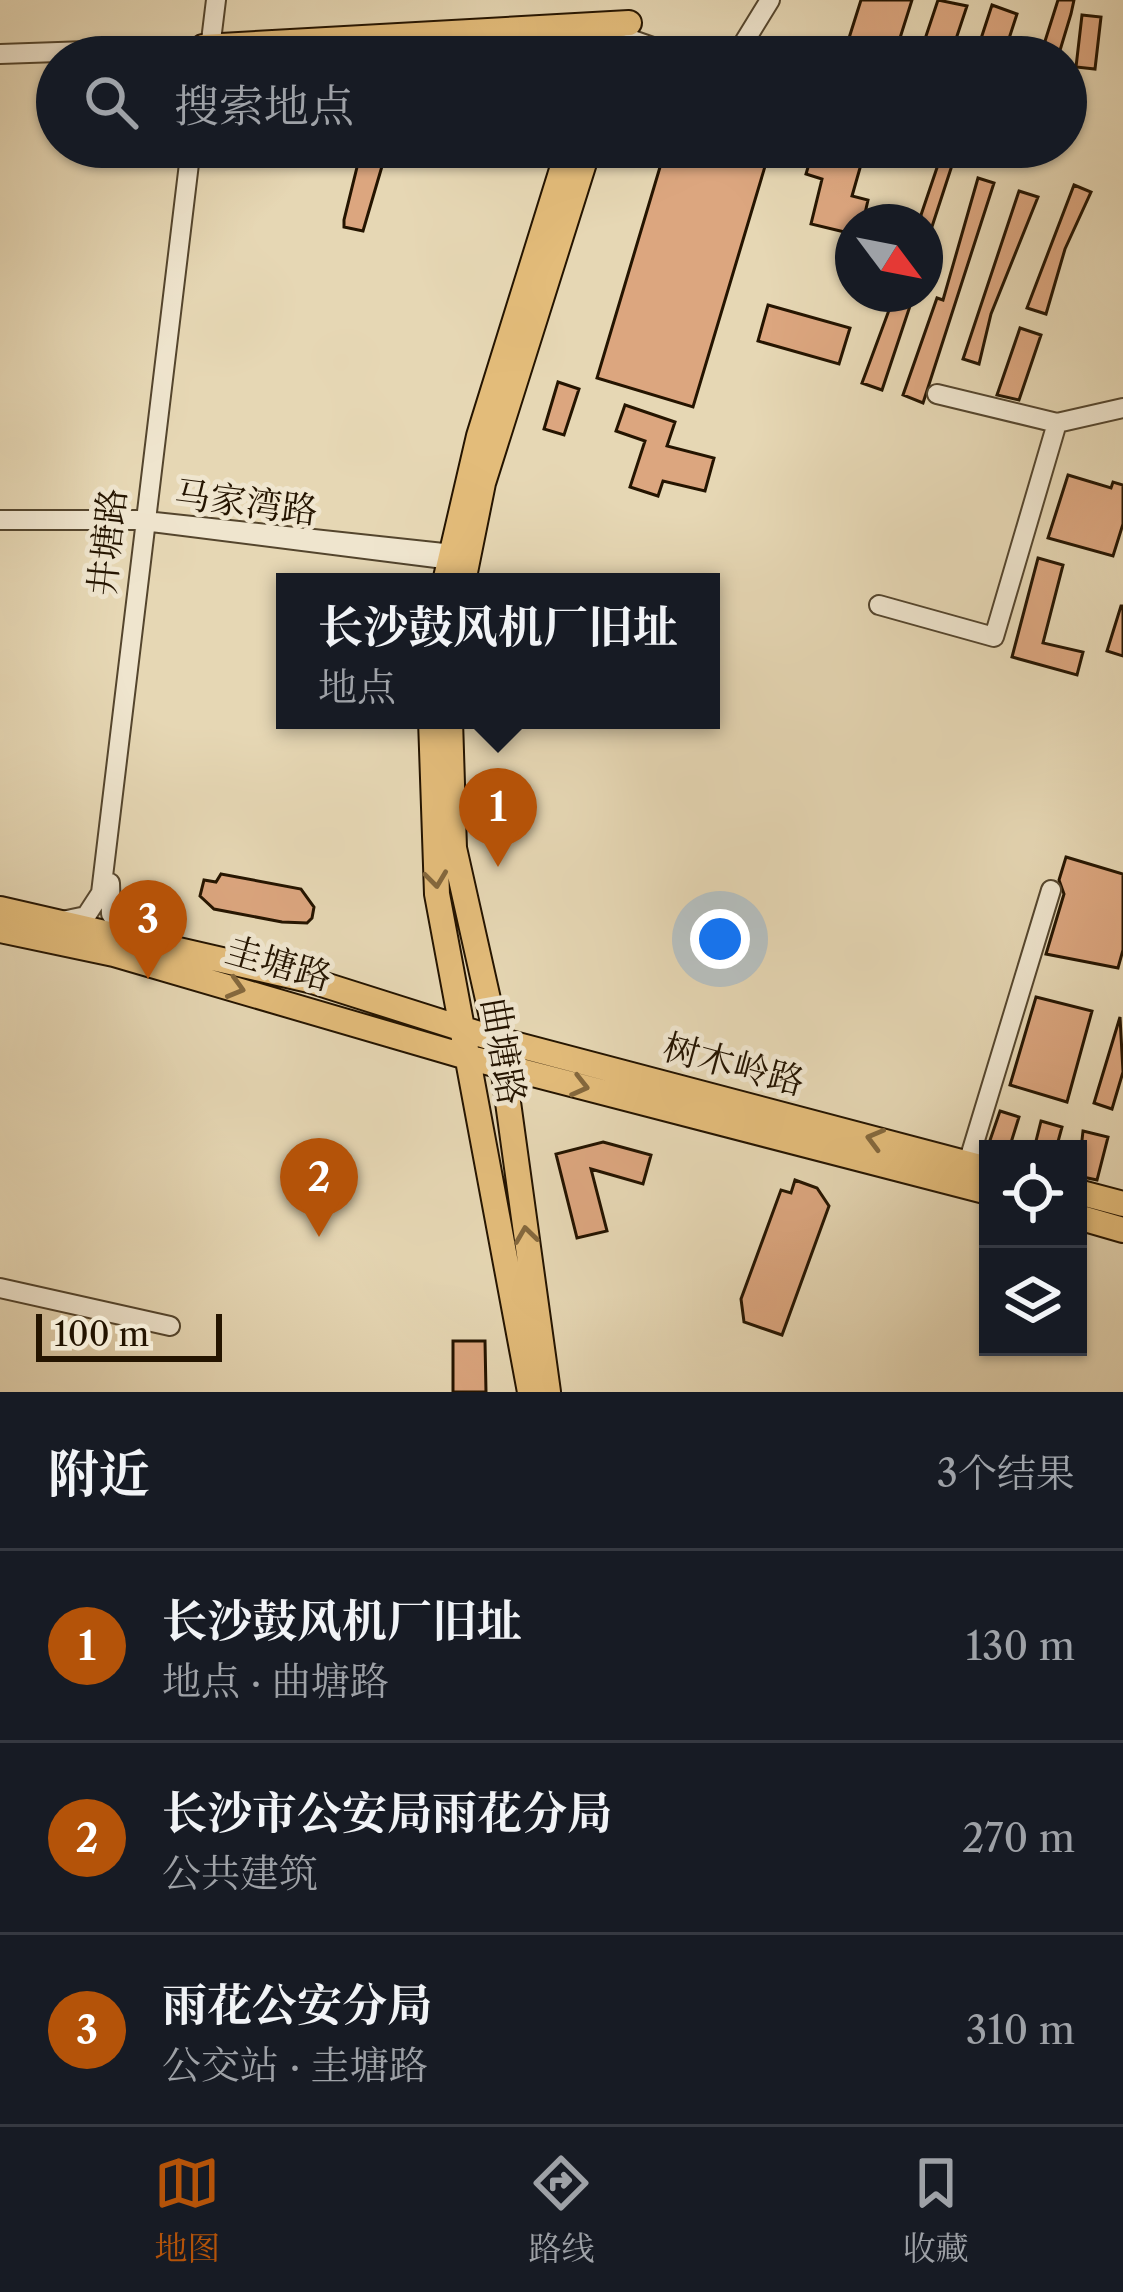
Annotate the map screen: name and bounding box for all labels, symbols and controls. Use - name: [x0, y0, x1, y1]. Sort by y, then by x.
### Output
- search box: [36, 36, 1087, 168]
- icon: search: [78, 69, 144, 135]
- text: 搜索地点: [174, 78, 354, 134]
- north arrow: [835, 204, 943, 312]
- street label: 马家湾路: [172, 471, 320, 533]
- street label: 井塘路: [79, 486, 135, 598]
- popup: [276, 573, 720, 729]
- text: 长沙鼓风机厂旧址: [318, 599, 678, 655]
- text: 地点: [318, 663, 396, 711]
- pin: 1: [459, 768, 537, 867]
- one-way arrow: [423, 869, 449, 889]
- pin: 3: [109, 880, 187, 979]
- your location: [690, 909, 750, 969]
- street label: 圭塘路: [221, 927, 337, 999]
- one-way arrow: [225, 973, 246, 998]
- street label: 曲塘路: [473, 994, 535, 1108]
- street label: 树木岭路: [659, 1024, 809, 1104]
- one-way arrow: [569, 1072, 589, 1097]
- one-way arrow: [865, 1128, 886, 1153]
- pin: 2: [280, 1138, 358, 1237]
- map controls: [979, 1140, 1087, 1356]
- button: locate: [979, 1140, 1087, 1248]
- one-way arrow: [514, 1225, 540, 1244]
- button: layers: [979, 1248, 1087, 1356]
- scale bar: [36, 1308, 222, 1361]
- text: 100 m: [54, 1314, 149, 1355]
- text: 附近: [48, 1443, 150, 1505]
- text: 3个结果: [937, 1449, 1075, 1497]
- text: 长沙鼓风机厂旧址: [162, 1593, 522, 1649]
- text: 1: [78, 1622, 96, 1670]
- text: 130 m: [966, 1622, 1075, 1670]
- text: 地点 · 曲塘路: [162, 1657, 389, 1705]
- text: 长沙市公安局雨花分局: [162, 1785, 612, 1841]
- text: 2: [75, 1814, 99, 1862]
- text: 270 m: [962, 1814, 1075, 1862]
- text: 公共建筑: [162, 1849, 318, 1897]
- text: 雨花公安分局: [162, 1977, 432, 2033]
- text: 3: [76, 2006, 98, 2054]
- text: 310 m: [966, 2006, 1075, 2054]
- text: 公交站 · 圭塘路: [162, 2041, 428, 2089]
- tab: 地图: [154, 2150, 220, 2269]
- tab: 路线: [528, 2150, 594, 2269]
- tab: 收藏: [903, 2150, 969, 2269]

